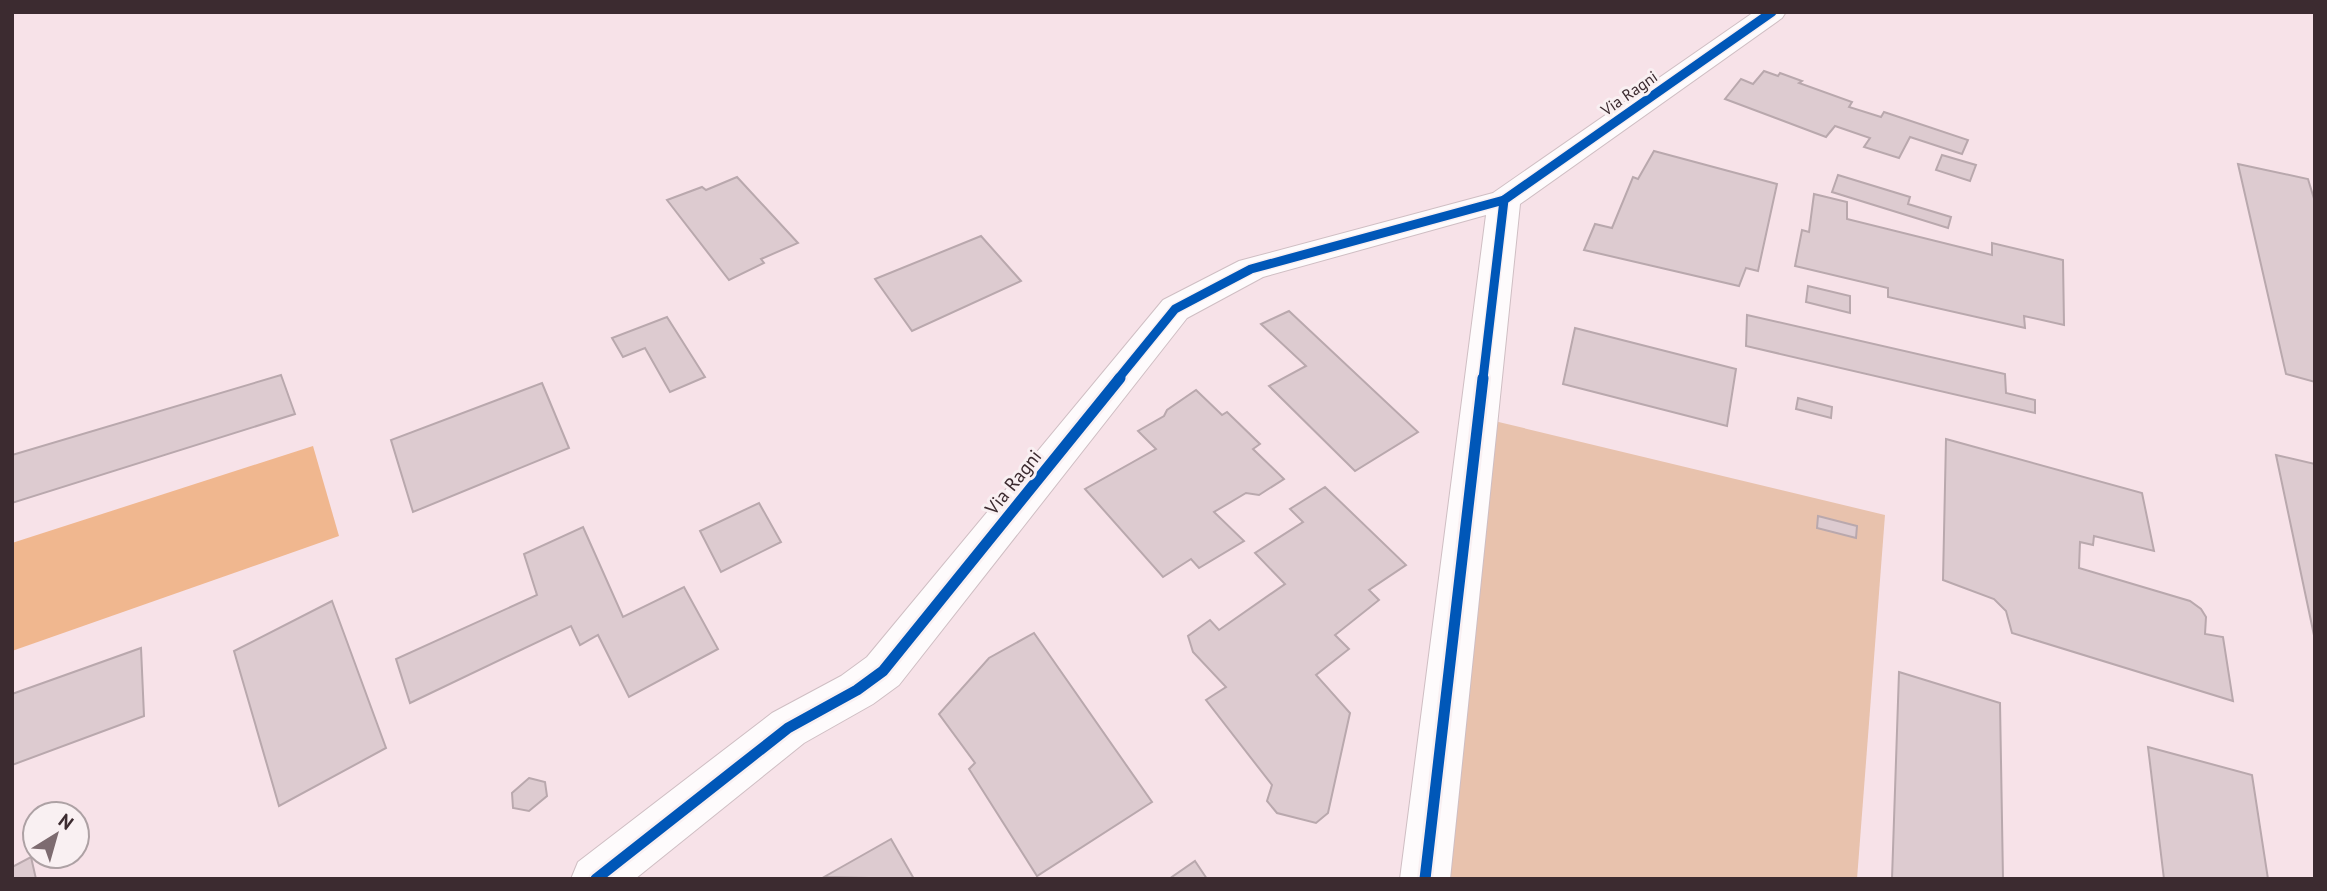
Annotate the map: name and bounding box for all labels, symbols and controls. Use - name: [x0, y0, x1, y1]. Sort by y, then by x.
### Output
- street label: Via Ragni: [1596, 66, 1661, 120]
- street label: Via Ragni: [979, 445, 1046, 520]
- north arrow: [21, 800, 91, 870]
- text: N: [54, 808, 78, 835]

